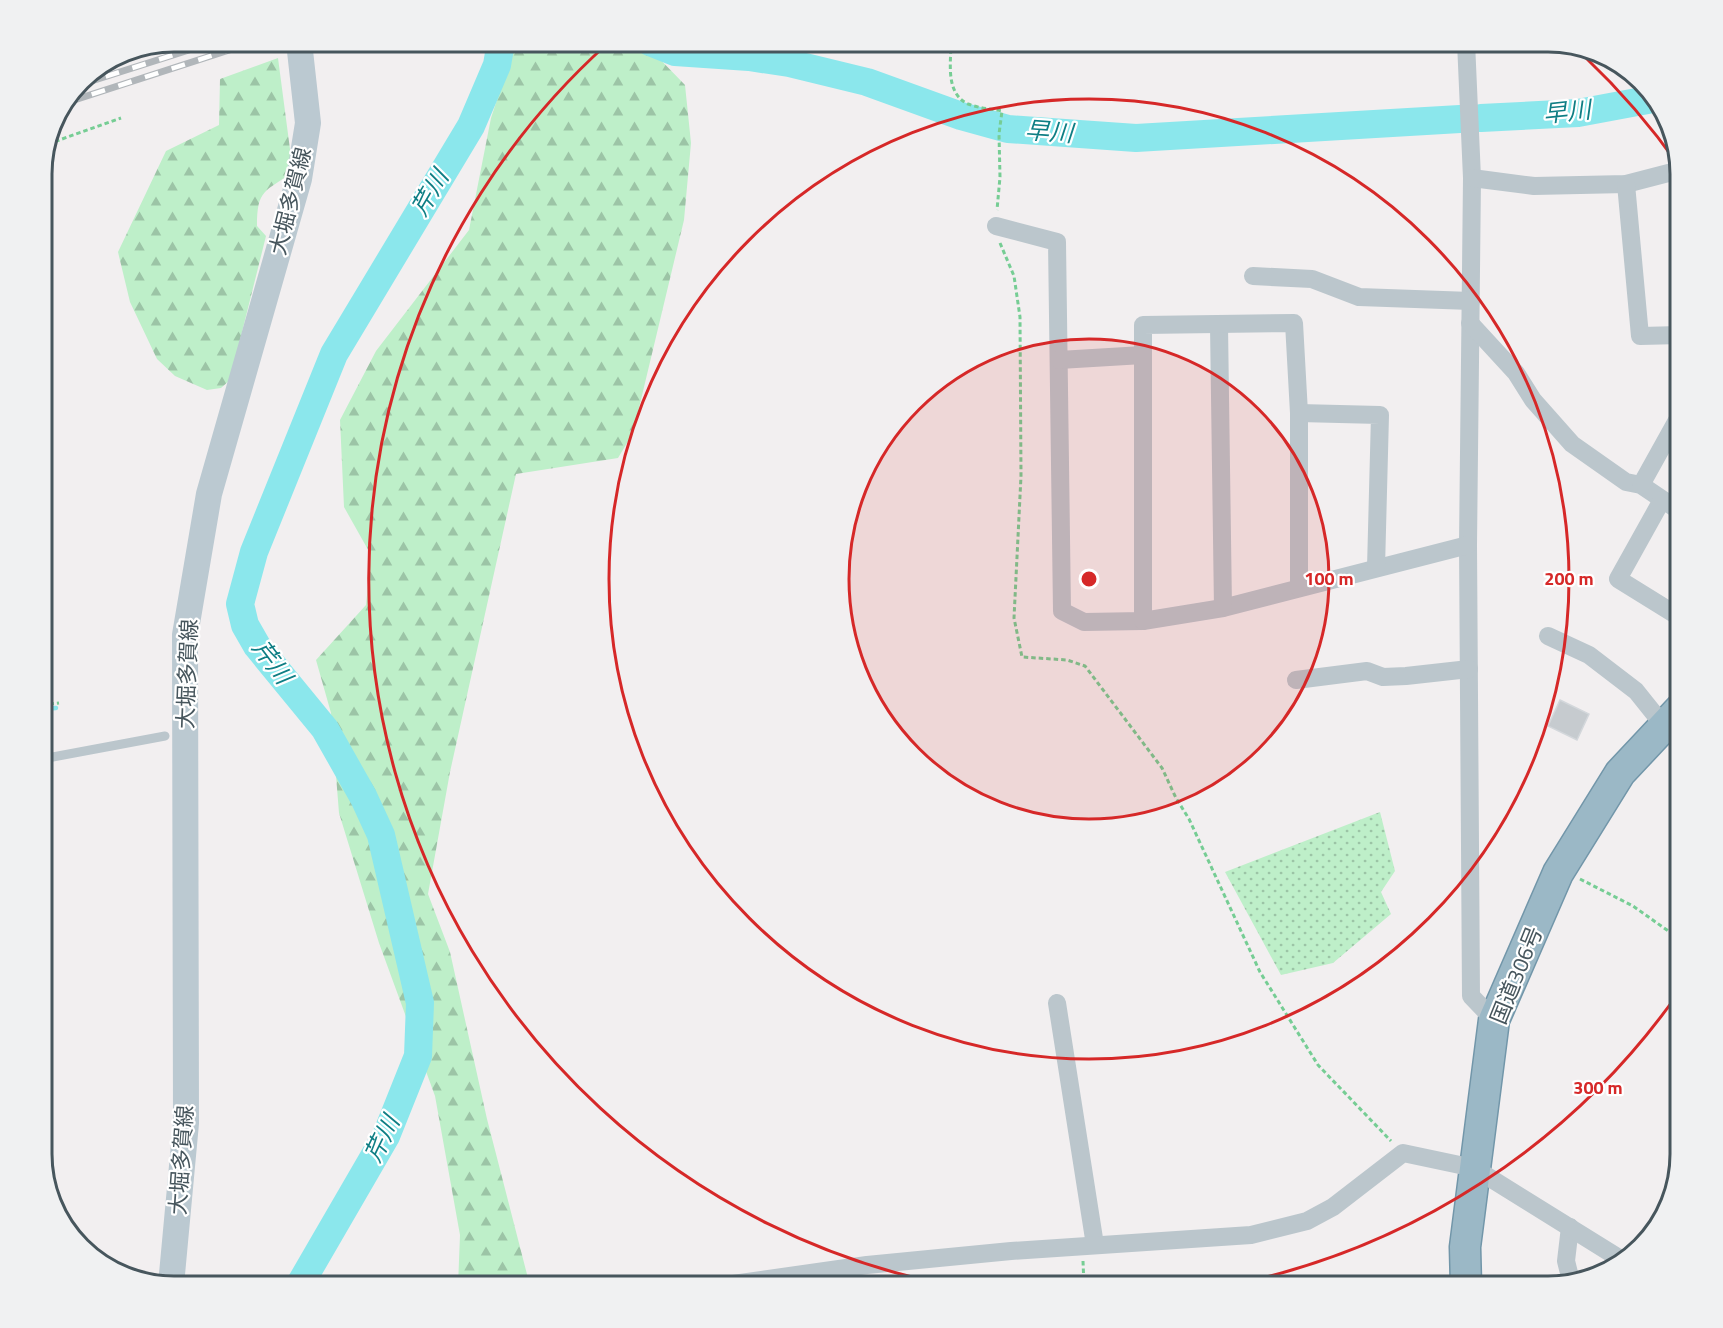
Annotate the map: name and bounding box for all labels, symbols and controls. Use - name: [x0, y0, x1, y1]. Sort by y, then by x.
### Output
- water label: 早川: [1541, 90, 1596, 131]
- water label: 早川: [1024, 111, 1077, 151]
- street label: 大堀多賀線: [260, 144, 320, 258]
- water label: 芹川: [401, 160, 458, 222]
- text: 100 m: [1304, 565, 1354, 592]
- text: 200 m: [1544, 565, 1594, 592]
- centre of rings: [1079, 569, 1099, 589]
- street label: 大堀多賀線: [168, 618, 206, 730]
- water label: 芹川: [244, 631, 303, 694]
- street label: 国道306号: [1481, 921, 1551, 1029]
- text: 300 m: [1573, 1074, 1623, 1101]
- street label: 大堀多賀線: [160, 1104, 202, 1216]
- water label: 芹川: [354, 1106, 409, 1168]

